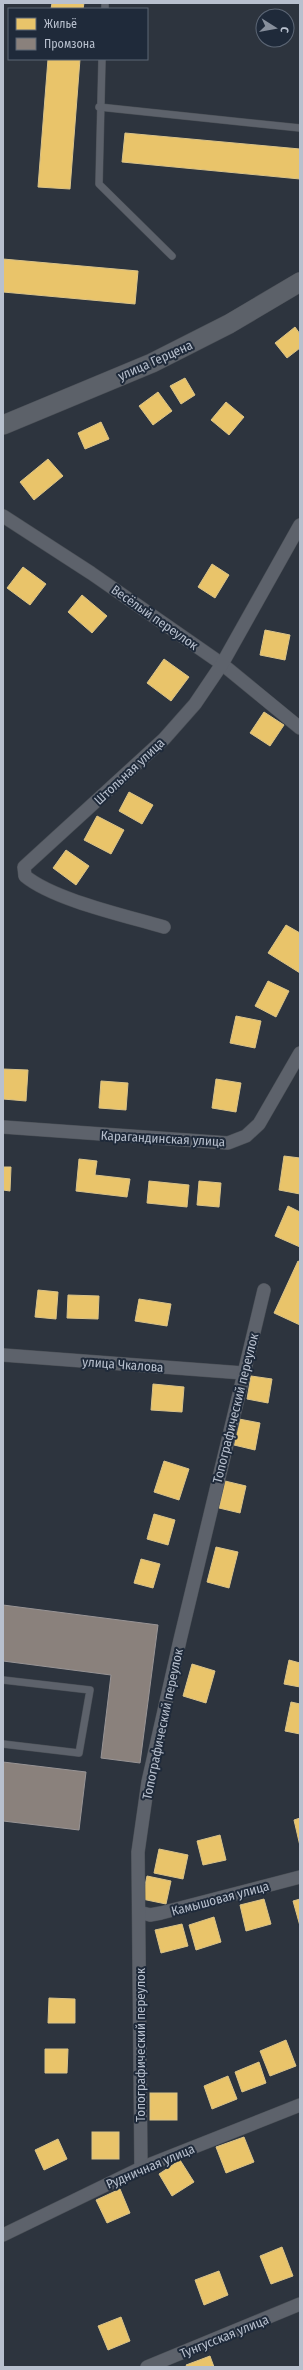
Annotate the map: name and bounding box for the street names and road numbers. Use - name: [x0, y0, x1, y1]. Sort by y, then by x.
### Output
- street label: улица Герцена: [116, 337, 195, 384]
- street label: Весёлый переулок: [108, 582, 201, 653]
- street label: Штольная улица: [91, 735, 168, 808]
- street label: Карагандинская улица: [100, 1128, 226, 1149]
- street label: Топографический переулок: [210, 1332, 261, 1485]
- street label: улица Чкалова: [82, 1354, 164, 1375]
- street label: Топографический переулок: [139, 1647, 186, 1801]
- street label: Камышовая улица: [170, 1878, 271, 1919]
- street label: Топографический переулок: [133, 1968, 148, 2122]
- street label: Рудничная улица: [104, 2141, 197, 2192]
- street label: Тунгусская улица: [178, 2312, 271, 2361]

